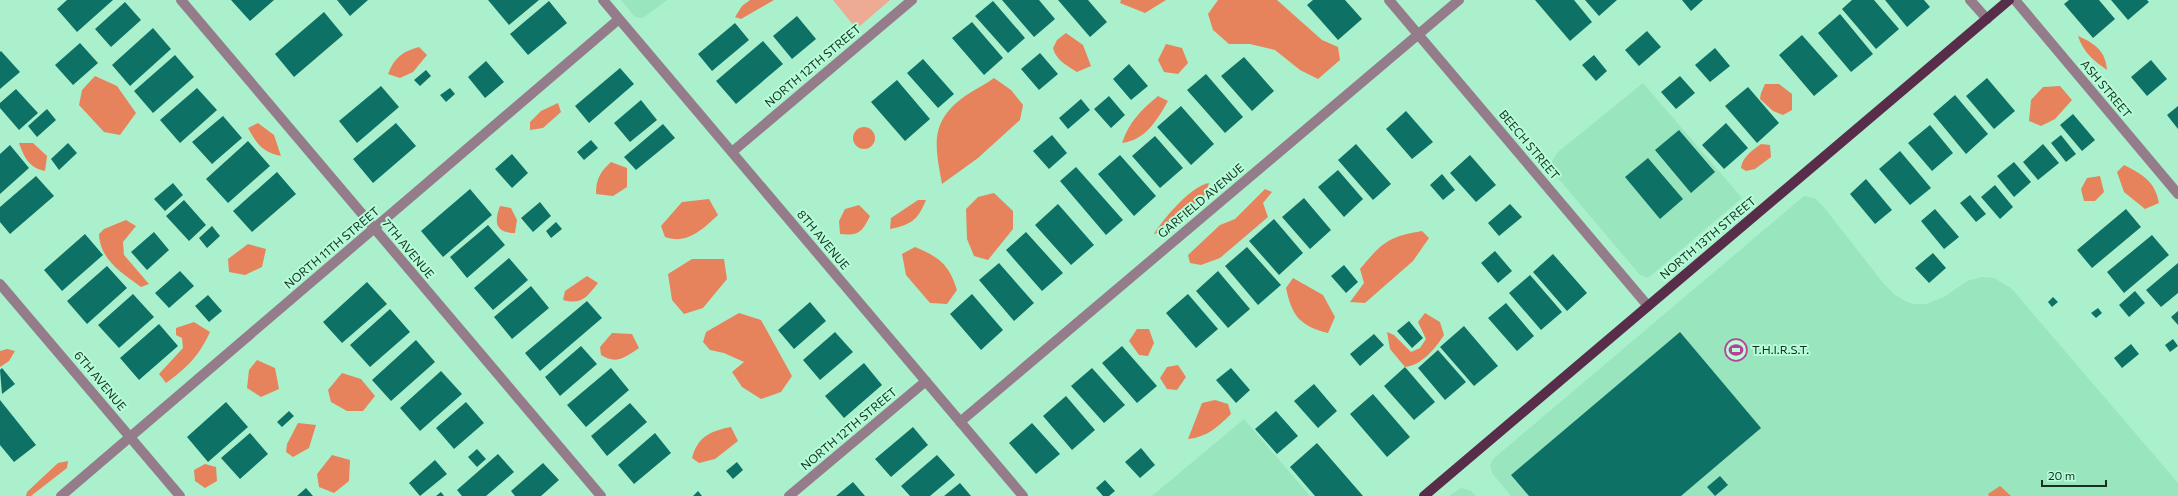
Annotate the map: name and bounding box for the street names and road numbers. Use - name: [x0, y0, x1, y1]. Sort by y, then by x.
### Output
- street label: NORTH 12TH STREET: [762, 21, 863, 109]
- street label: ASH STREET: [2079, 57, 2135, 120]
- street label: BEECH STREET: [1497, 107, 1563, 182]
- street label: GARFIELD AVENUE: [1154, 160, 1246, 240]
- street label: NORTH 13TH STREET: [1657, 193, 1758, 281]
- street label: NORTH 11TH STREET: [281, 203, 382, 291]
- street label: 8TH AVENUE: [795, 207, 853, 272]
- street label: 7TH AVENUE: [380, 216, 438, 281]
- street label: 6TH AVENUE: [72, 348, 130, 413]
- street label: NORTH 12TH STREET: [798, 384, 899, 472]

